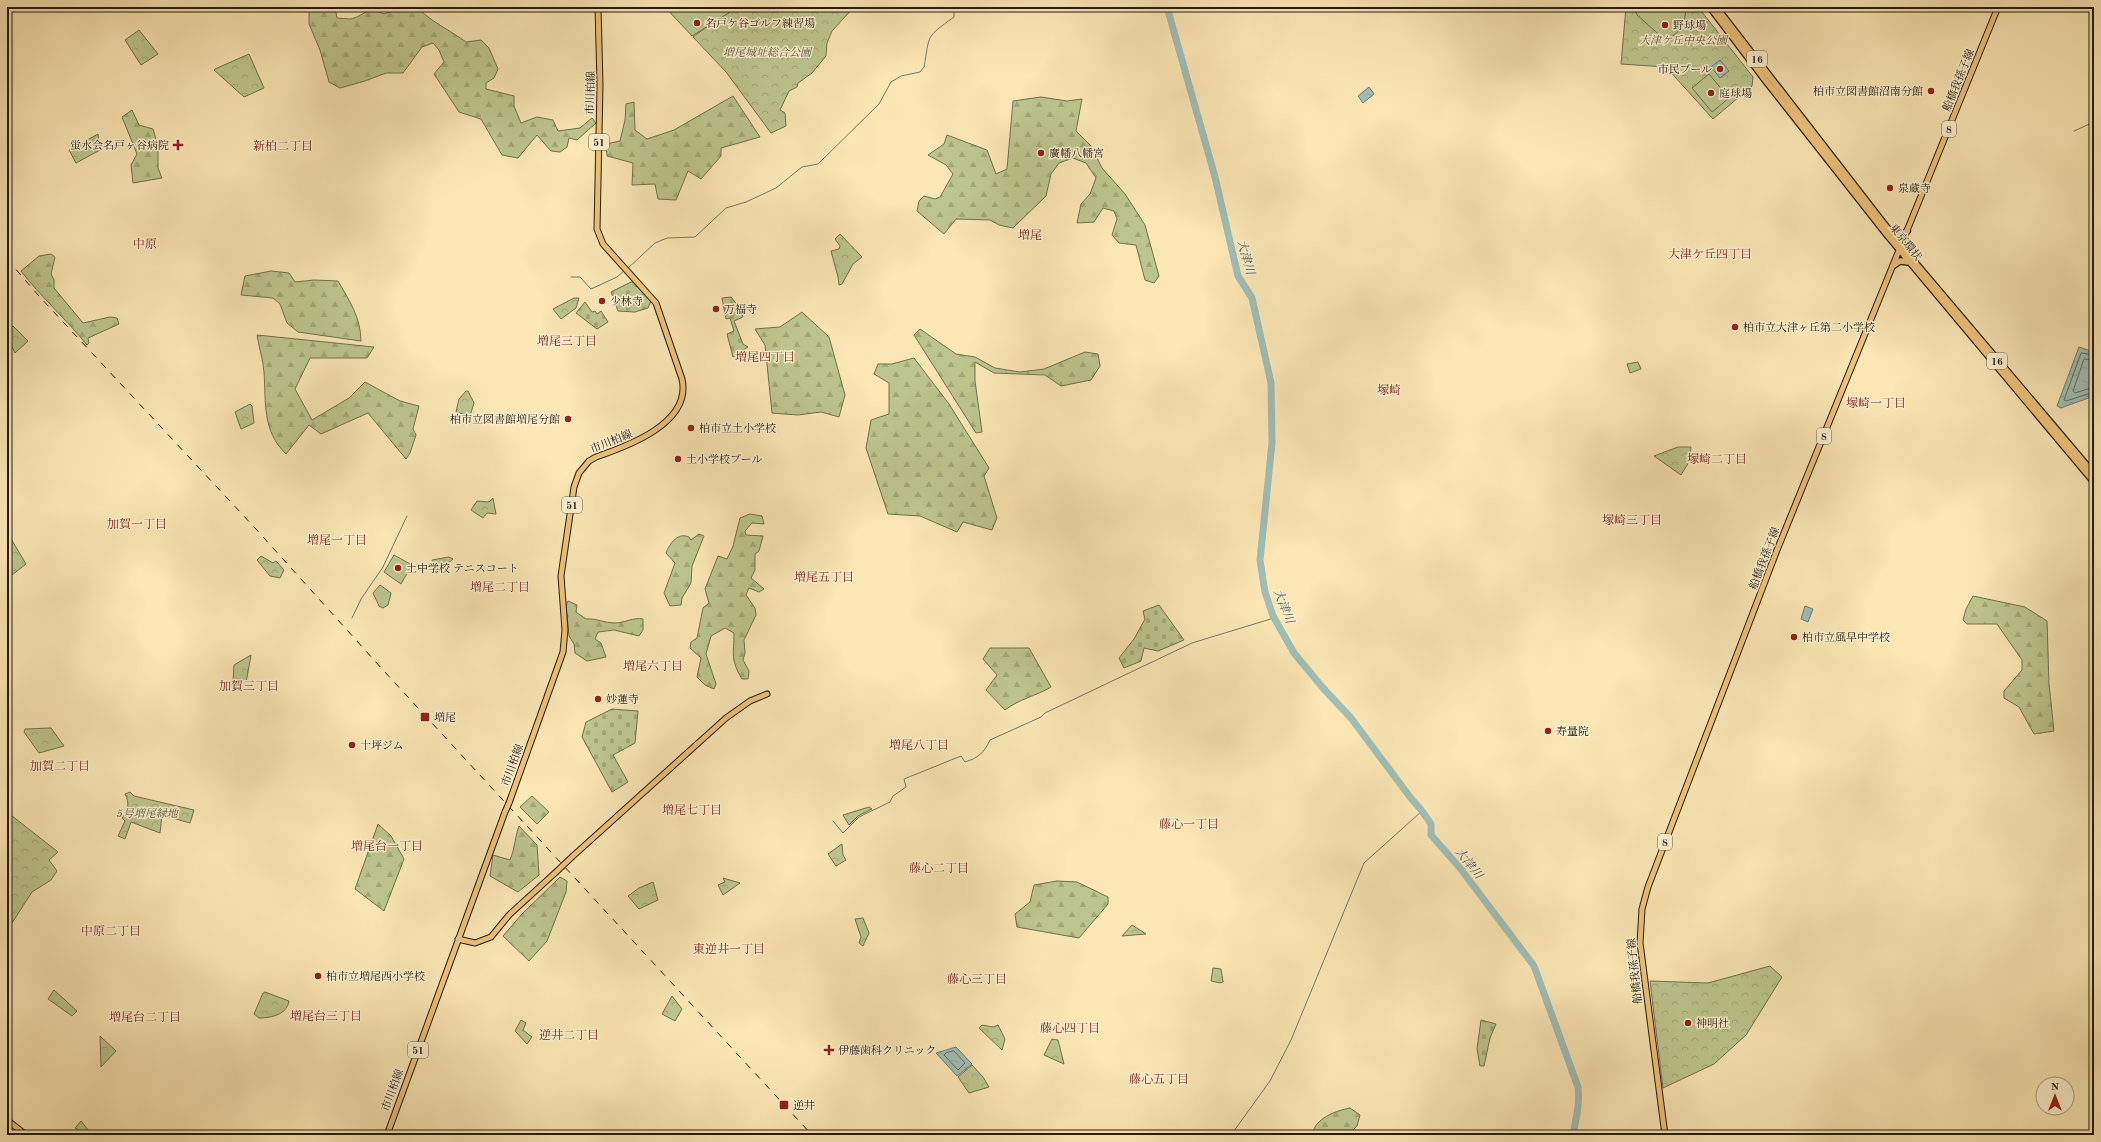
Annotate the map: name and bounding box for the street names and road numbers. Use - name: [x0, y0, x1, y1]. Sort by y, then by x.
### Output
- street label: 船橋我孫子線: [1940, 47, 1977, 113]
- road number: 16: [1747, 51, 1767, 67]
- street label: 市川柏線: [584, 71, 597, 115]
- road number: 8: [1942, 121, 1956, 137]
- road number: 51: [589, 134, 609, 150]
- street label: 東京環状: [1887, 221, 1925, 264]
- road number: 16: [1987, 353, 2007, 369]
- street label: 市川柏線: [588, 427, 634, 456]
- road number: 8: [1817, 428, 1831, 444]
- road number: 51: [562, 497, 582, 513]
- street label: 船橋我孫子線: [1747, 525, 1782, 591]
- street label: 市川柏線: [499, 742, 526, 788]
- road number: 8: [1658, 834, 1672, 850]
- street label: 船橋我孫子線: [1625, 937, 1644, 1004]
- road number: 51: [408, 1042, 428, 1058]
- street label: 市川柏線: [379, 1067, 406, 1113]

